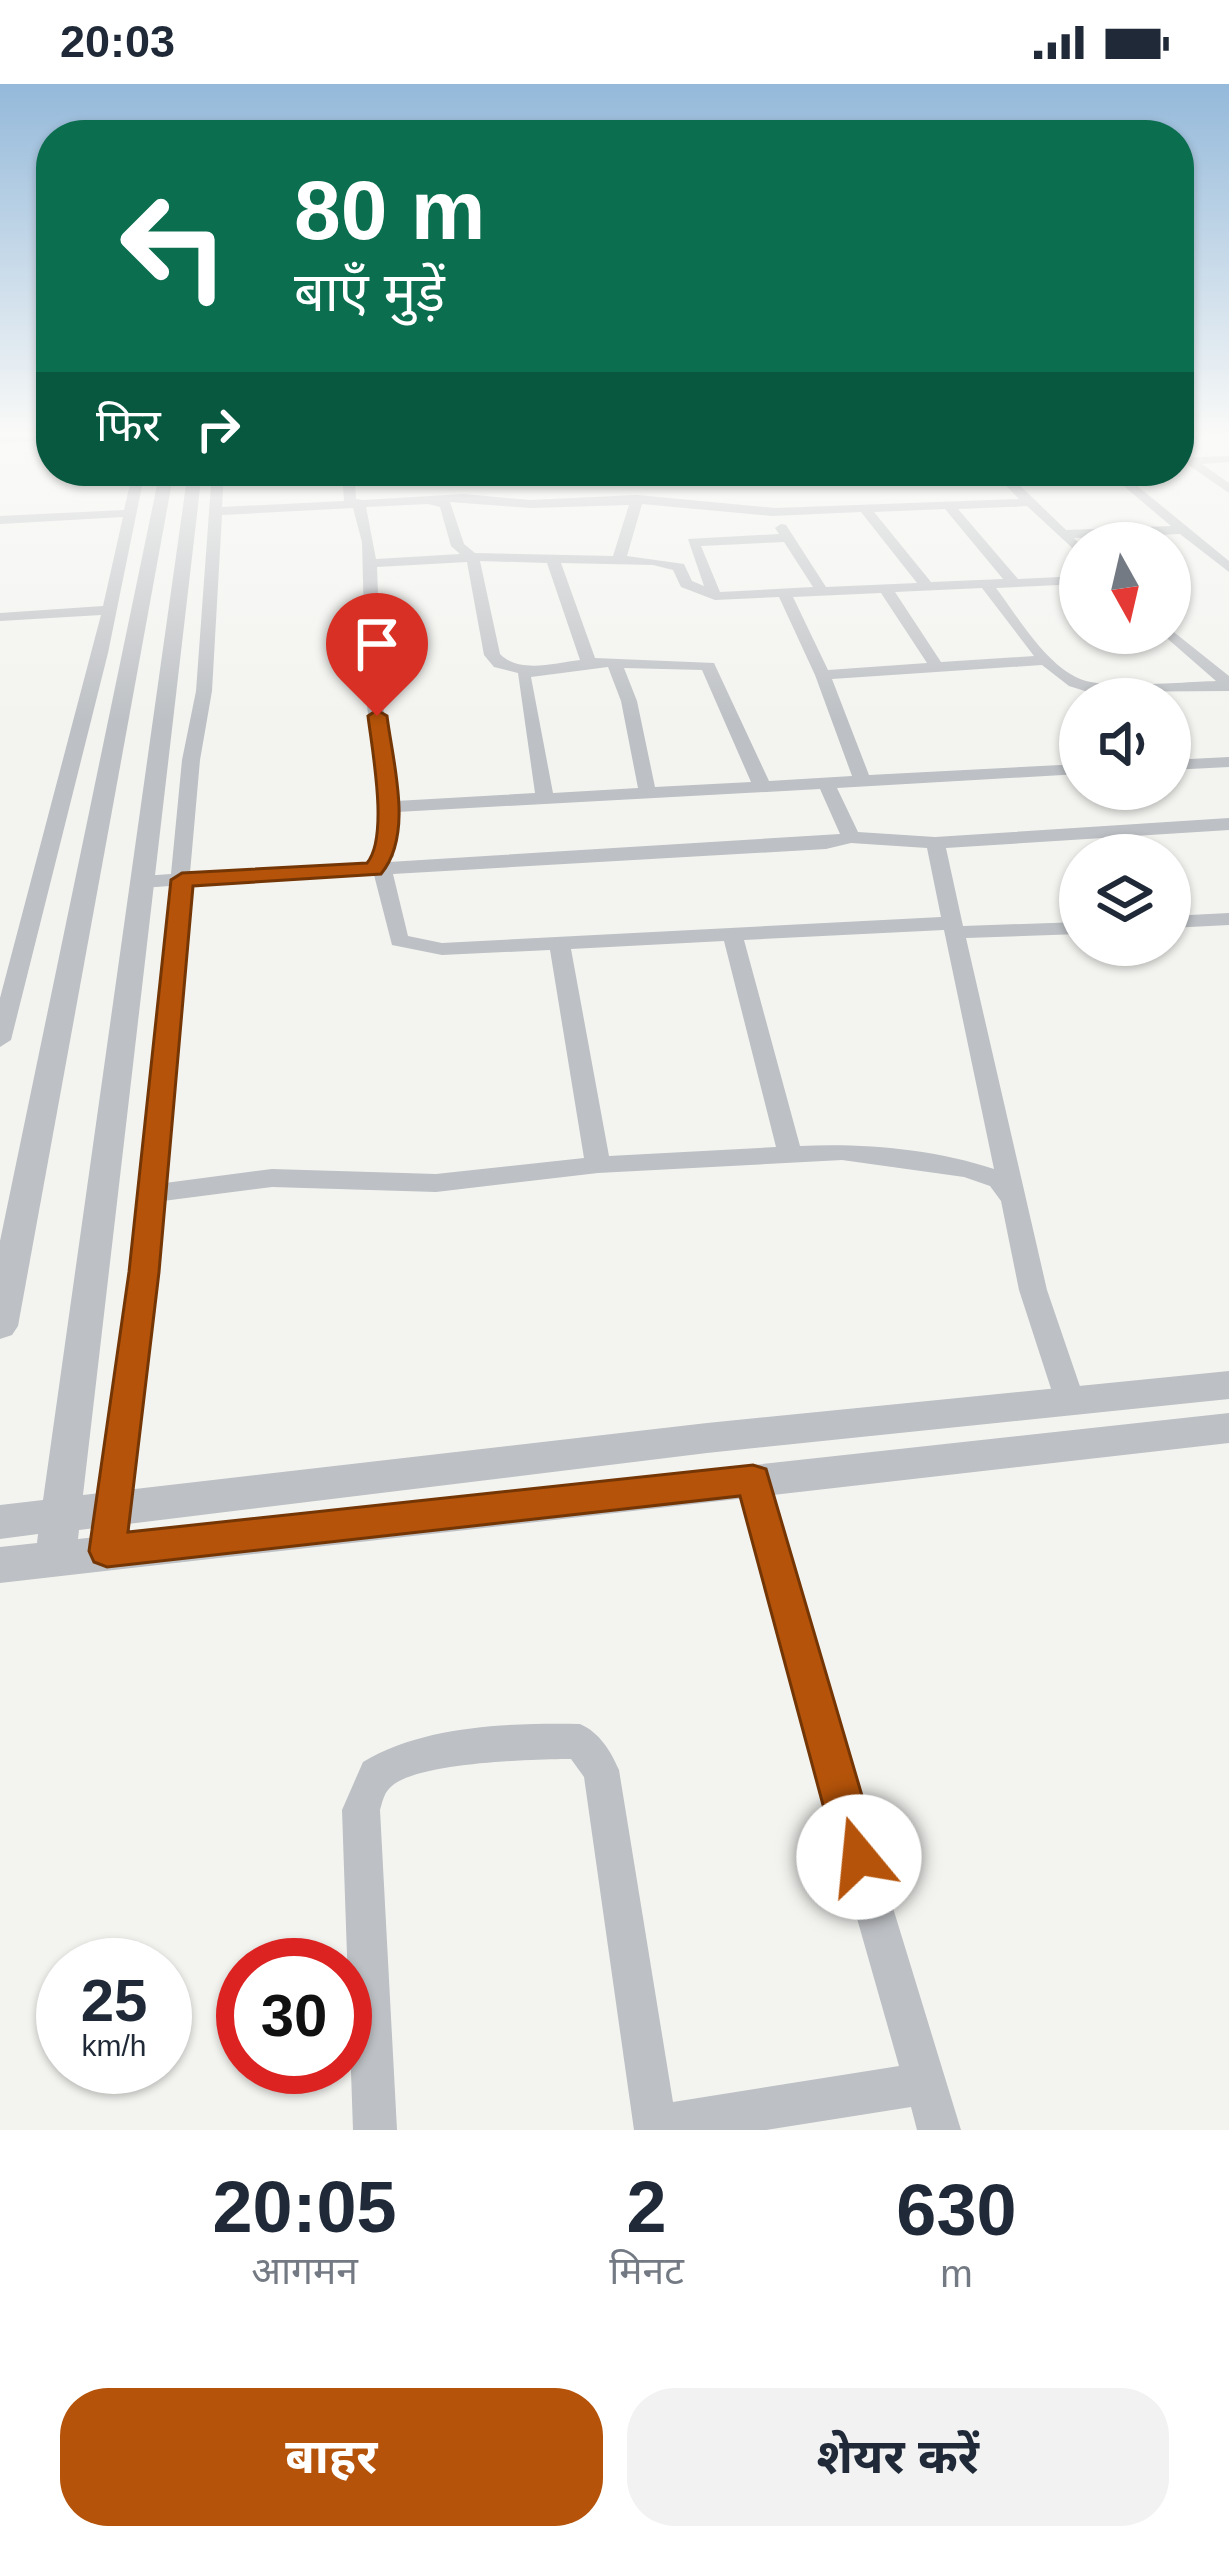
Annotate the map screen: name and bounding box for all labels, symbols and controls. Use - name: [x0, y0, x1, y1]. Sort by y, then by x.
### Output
- text: 20:03: [60, 16, 175, 67]
- text: 80 m: [294, 163, 485, 257]
- icon: left: [96, 168, 252, 324]
- text: बाएँ मुड़ें: [294, 262, 445, 322]
- icon: right: [185, 396, 251, 462]
- text: फिर: [96, 400, 161, 451]
- north arrow: [1059, 522, 1191, 654]
- map controls: [1059, 522, 1191, 966]
- pin: [326, 593, 428, 716]
- icon: arrive: [344, 611, 410, 677]
- button: sound: [1059, 678, 1191, 810]
- button: layers: [1059, 834, 1191, 966]
- position arrow: [796, 1794, 922, 1920]
- speed limit sign: 30: [216, 1938, 372, 2094]
- text: 25: [81, 1967, 147, 2034]
- text: km/h: [81, 2029, 147, 2062]
- text: 20:05: [212, 2167, 397, 2247]
- text: 2: [626, 2167, 667, 2247]
- text: 630: [896, 2170, 1016, 2250]
- text: आगमन: [251, 2249, 358, 2292]
- text: मिनट: [609, 2249, 684, 2292]
- text: m: [940, 2252, 973, 2295]
- button: बाहर: [60, 2388, 603, 2526]
- button: शेयर करें: [627, 2388, 1169, 2526]

